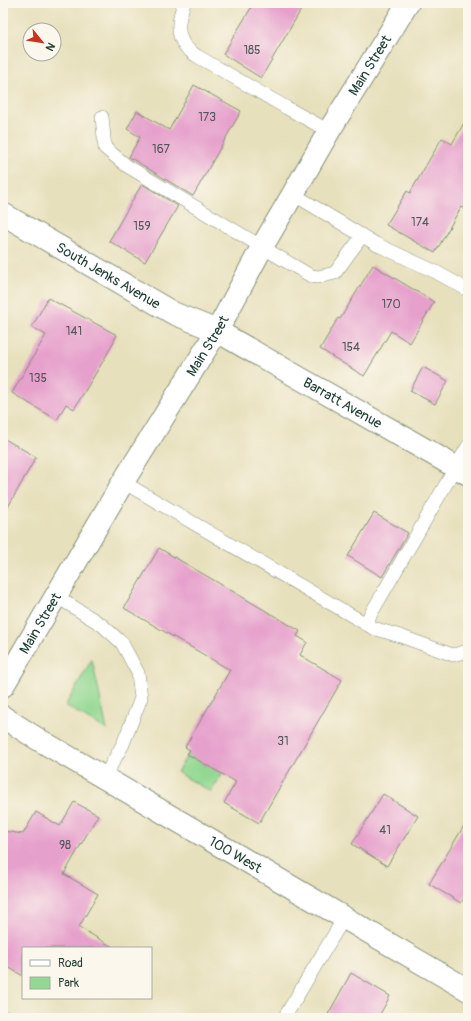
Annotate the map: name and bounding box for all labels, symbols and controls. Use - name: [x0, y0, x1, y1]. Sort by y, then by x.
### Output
- north arrow: [22, 22, 62, 62]
- street label: Main Street: [344, 32, 395, 99]
- text: N: [42, 40, 58, 54]
- house number: 185: [243, 43, 261, 58]
- house number: 173: [198, 110, 216, 125]
- house number: 167: [152, 142, 171, 157]
- house number: 174: [411, 215, 429, 230]
- house number: 159: [133, 219, 151, 234]
- street label: South Jenks Avenue: [53, 238, 164, 312]
- house number: 170: [381, 297, 401, 312]
- street label: Main Street: [183, 312, 232, 379]
- house number: 141: [66, 324, 82, 339]
- house number: 154: [342, 340, 360, 355]
- house number: 135: [29, 371, 47, 386]
- street label: Barratt Avenue: [300, 373, 385, 432]
- street label: Main Street: [15, 589, 65, 657]
- house number: 31: [277, 734, 289, 749]
- house number: 41: [379, 823, 391, 838]
- street label: 100 West: [206, 832, 265, 877]
- house number: 98: [59, 838, 71, 853]
- legend: [22, 947, 152, 999]
- text: Road: [58, 956, 83, 971]
- text: Park: [58, 976, 79, 991]

